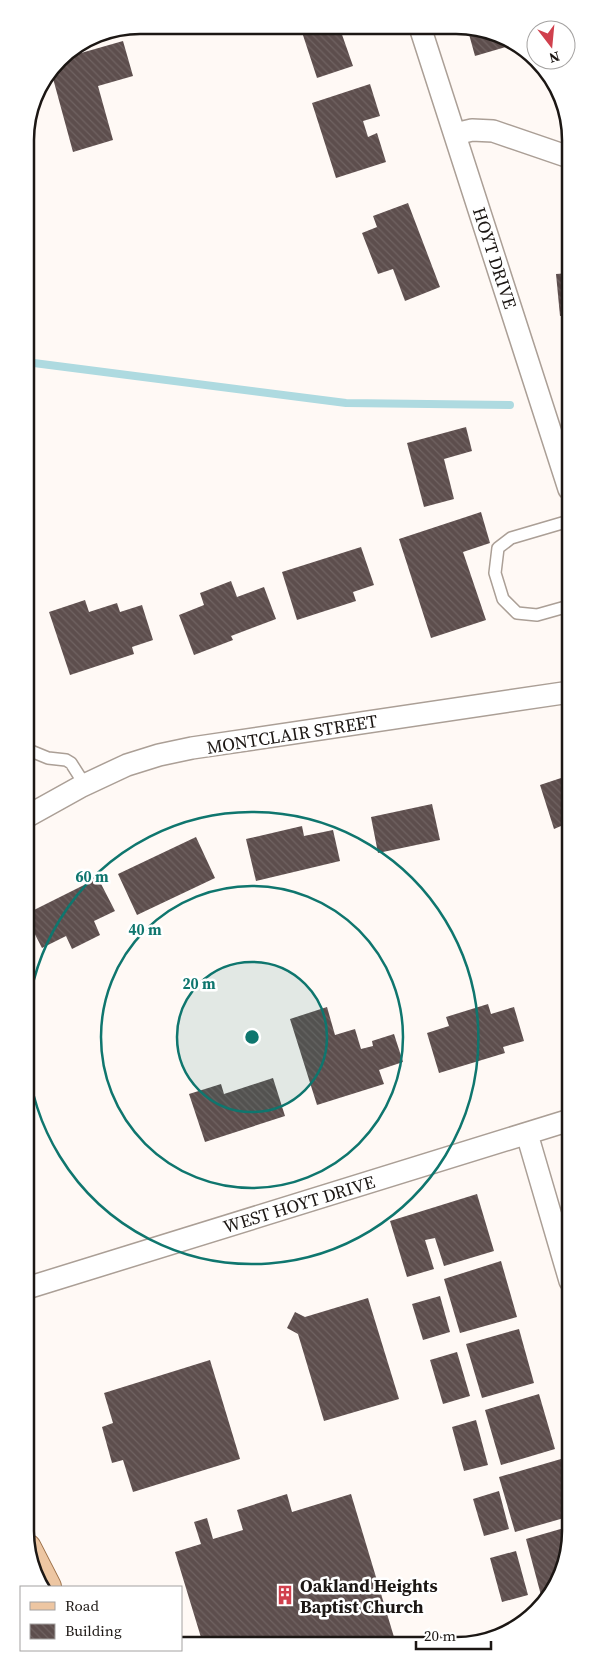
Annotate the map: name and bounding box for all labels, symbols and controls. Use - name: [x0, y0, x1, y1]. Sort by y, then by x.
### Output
- north arrow: [526, 20, 576, 70]
- text: N: [547, 46, 562, 69]
- street label: HOYT DRIVE: [467, 204, 523, 312]
- street label: MONTCLAIR STREET: [205, 708, 379, 760]
- text: 60 m: [75, 866, 109, 887]
- text: 40 m: [128, 919, 162, 940]
- text: 20 m: [182, 973, 216, 994]
- centre of rings: [243, 1028, 261, 1046]
- street label: WEST HOYT DRIVE: [220, 1169, 378, 1239]
- place label: Oakland Heights Baptist Church: [300, 1573, 438, 1619]
- building icon: Oakland Heights Baptist Church: [274, 1584, 296, 1606]
- legend: [20, 1586, 182, 1651]
- text: Road: [65, 1595, 99, 1616]
- scale bar: [416, 1618, 491, 1650]
- text: Building: [65, 1620, 122, 1641]
- text: 20 m: [424, 1625, 456, 1646]

